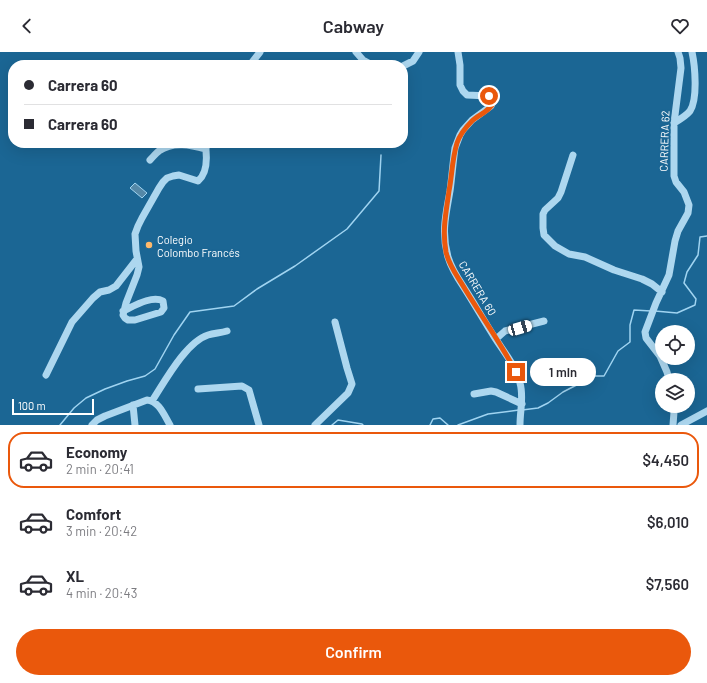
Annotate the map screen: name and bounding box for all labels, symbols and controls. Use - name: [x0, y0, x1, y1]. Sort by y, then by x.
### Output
- icon: back: [16, 15, 38, 37]
- text: Cabway: [323, 15, 384, 37]
- icon: heart: [669, 15, 691, 37]
- text: Carrera 60: [48, 76, 118, 94]
- route start: [480, 87, 498, 105]
- street label: CARRERA 62: [656, 110, 672, 172]
- text: Carrera 60: [48, 115, 118, 133]
- place label: Colegio Colombo Francés: [157, 233, 240, 259]
- marker: Colegio Colombo Francés: [144, 240, 154, 250]
- street label: CARRERA 60: [457, 258, 499, 318]
- car: [507, 319, 533, 337]
- map controls: [655, 325, 695, 413]
- button: locate: [655, 325, 695, 365]
- callout: 1 min: [530, 358, 596, 386]
- route end: [507, 363, 525, 381]
- text: 1 min: [549, 364, 577, 380]
- button: layers: [655, 373, 695, 413]
- scale bar: [12, 397, 94, 416]
- text: 100 m: [18, 399, 46, 412]
- icon: car: [18, 442, 54, 478]
- text: Economy: [66, 443, 127, 461]
- text: $4,450: [642, 451, 689, 469]
- text: 2 min · 20:41: [66, 461, 134, 477]
- icon: car: [18, 504, 54, 540]
- text: Comfort: [66, 505, 121, 523]
- text: $6,010: [647, 513, 689, 531]
- text: 3 min · 20:42: [66, 523, 137, 539]
- icon: car: [18, 566, 54, 602]
- text: XL: [66, 567, 84, 585]
- text: $7,560: [646, 575, 689, 593]
- text: 4 min · 20:43: [66, 585, 137, 601]
- button: Confirm: [16, 629, 691, 675]

